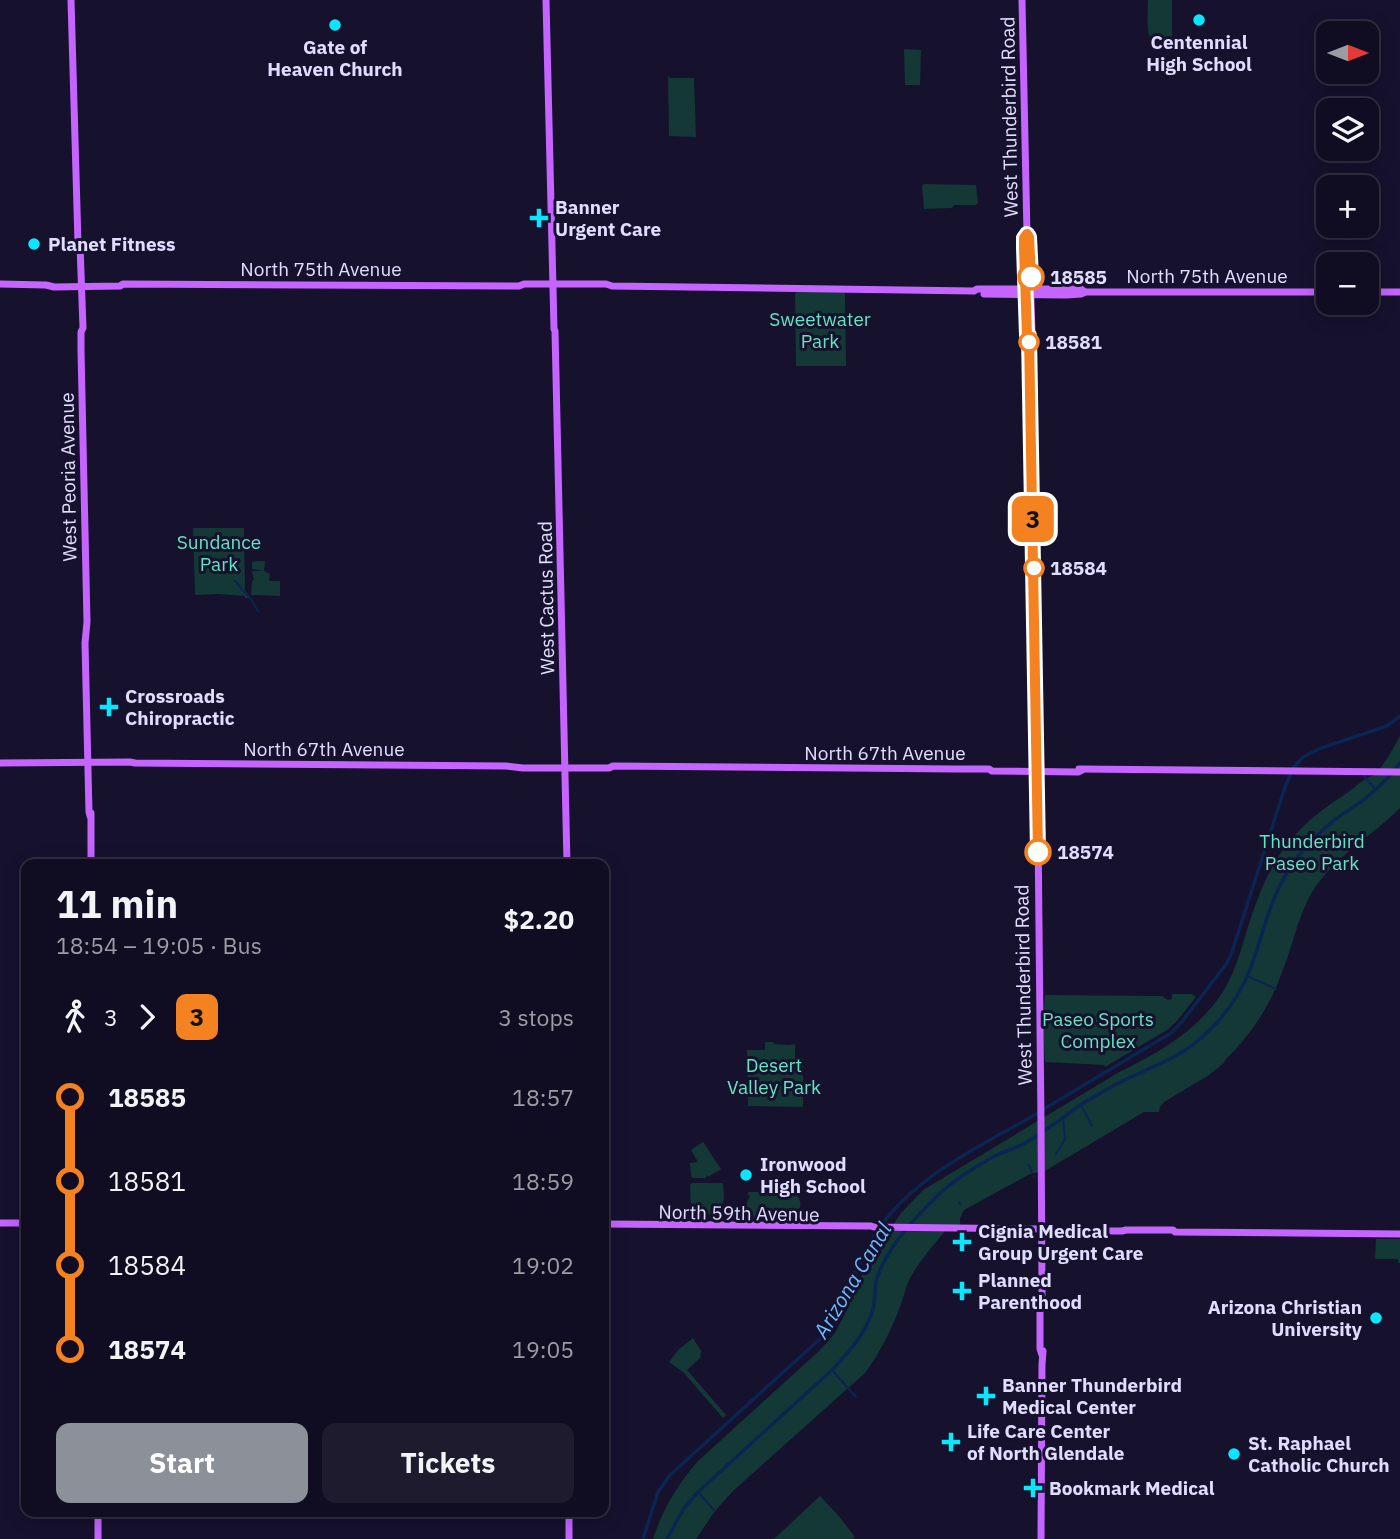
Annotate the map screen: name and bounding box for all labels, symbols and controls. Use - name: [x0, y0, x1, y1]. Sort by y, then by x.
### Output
- marker: Centennial High School: [1191, 12, 1207, 28]
- street label: West Thunderbird Road: [995, 16, 1023, 218]
- marker: Gate of Heaven Church: [327, 17, 343, 33]
- north arrow: [1316, 21, 1379, 84]
- map controls: [1316, 21, 1379, 315]
- place label: Centennial High School: [1146, 30, 1252, 76]
- place label: Gate of Heaven Church: [267, 35, 403, 81]
- button: layers: [1316, 98, 1379, 161]
- button: +: [1316, 175, 1379, 238]
- place label: Banner Urgent Care: [555, 195, 661, 241]
- marker: Banner Urgent Care: [529, 208, 549, 228]
- place label: Planet Fitness: [48, 232, 176, 256]
- marker: Planet Fitness: [26, 236, 42, 252]
- button: −: [1316, 252, 1379, 315]
- street label: North 75th Avenue: [240, 257, 402, 281]
- marker: 18585: [1018, 264, 1044, 290]
- street label: North 75th Avenue: [1126, 264, 1288, 288]
- place label: 18585: [1050, 265, 1107, 289]
- park label: Sweetwater Park: [769, 307, 871, 353]
- place label: 18581: [1045, 330, 1103, 354]
- marker: 18581: [1019, 332, 1039, 352]
- street label: West Peoria Avenue: [55, 392, 81, 562]
- line badge: 3: [1010, 496, 1056, 542]
- text: 3: [1026, 503, 1040, 535]
- street label: West Cactus Road: [533, 521, 559, 675]
- park label: Sundance Park: [177, 530, 261, 576]
- place label: 18584: [1050, 556, 1107, 580]
- marker: 18584: [1024, 558, 1044, 578]
- place label: Crossroads Chiropractic: [125, 684, 235, 730]
- marker: Crossroads Chiropractic: [99, 697, 119, 717]
- street label: North 67th Avenue: [243, 737, 405, 761]
- street label: North 67th Avenue: [804, 741, 966, 765]
- park label: Thunderbird Paseo Park: [1259, 829, 1365, 875]
- marker: 18574: [1025, 839, 1051, 865]
- place label: 18574: [1057, 840, 1114, 864]
- text: 11 min: [56, 879, 178, 928]
- street label: West Thunderbird Road: [1009, 884, 1037, 1086]
- text: $2.20: [504, 902, 574, 936]
- text: 18:54 – 19:05 · Bus: [56, 930, 262, 960]
- icon: walk: [56, 998, 94, 1036]
- icon: forward: [128, 998, 166, 1036]
- text: 3: [190, 1001, 204, 1033]
- text: 3: [104, 1002, 118, 1032]
- text: 3 stops: [498, 1002, 574, 1032]
- park label: Paseo Sports Complex: [1042, 1007, 1154, 1053]
- park label: Desert Valley Park: [727, 1053, 821, 1099]
- text: 18585: [108, 1080, 186, 1114]
- text: 18:57: [512, 1082, 574, 1112]
- place label: Ironwood High School: [760, 1152, 866, 1198]
- text: 18581: [108, 1164, 186, 1198]
- text: 18:59: [512, 1166, 574, 1196]
- marker: Ironwood High School: [738, 1167, 754, 1183]
- street label: North 59th Avenue: [658, 1200, 820, 1226]
- water label: Arizona Canal: [806, 1216, 898, 1344]
- place label: Cignia Medical Group Urgent Care: [978, 1219, 1144, 1265]
- marker: Cignia Medical Group Urgent Care: [952, 1232, 972, 1252]
- text: 18584: [108, 1248, 186, 1282]
- text: 19:02: [512, 1250, 574, 1280]
- place label: Planned Parenthood: [978, 1268, 1082, 1314]
- marker: Planned Parenthood: [952, 1281, 972, 1301]
- place label: Arizona Christian University: [1208, 1295, 1363, 1341]
- marker: Arizona Christian University: [1368, 1310, 1384, 1326]
- text: 18574: [108, 1332, 186, 1366]
- text: 19:05: [512, 1334, 574, 1364]
- place label: Banner Thunderbird Medical Center: [1002, 1373, 1182, 1419]
- marker: Banner Thunderbird Medical Center: [976, 1386, 996, 1406]
- place label: Life Care Center of North Glendale: [967, 1419, 1124, 1465]
- button: Start: [56, 1423, 308, 1503]
- button: Tickets: [322, 1423, 574, 1503]
- place label: St. Raphael Catholic Church: [1248, 1431, 1390, 1477]
- marker: Life Care Center of North Glendale: [941, 1432, 961, 1452]
- marker: St. Raphael Catholic Church: [1226, 1446, 1242, 1462]
- place label: Bookmark Medical: [1049, 1476, 1215, 1500]
- marker: Bookmark Medical: [1023, 1478, 1043, 1498]

